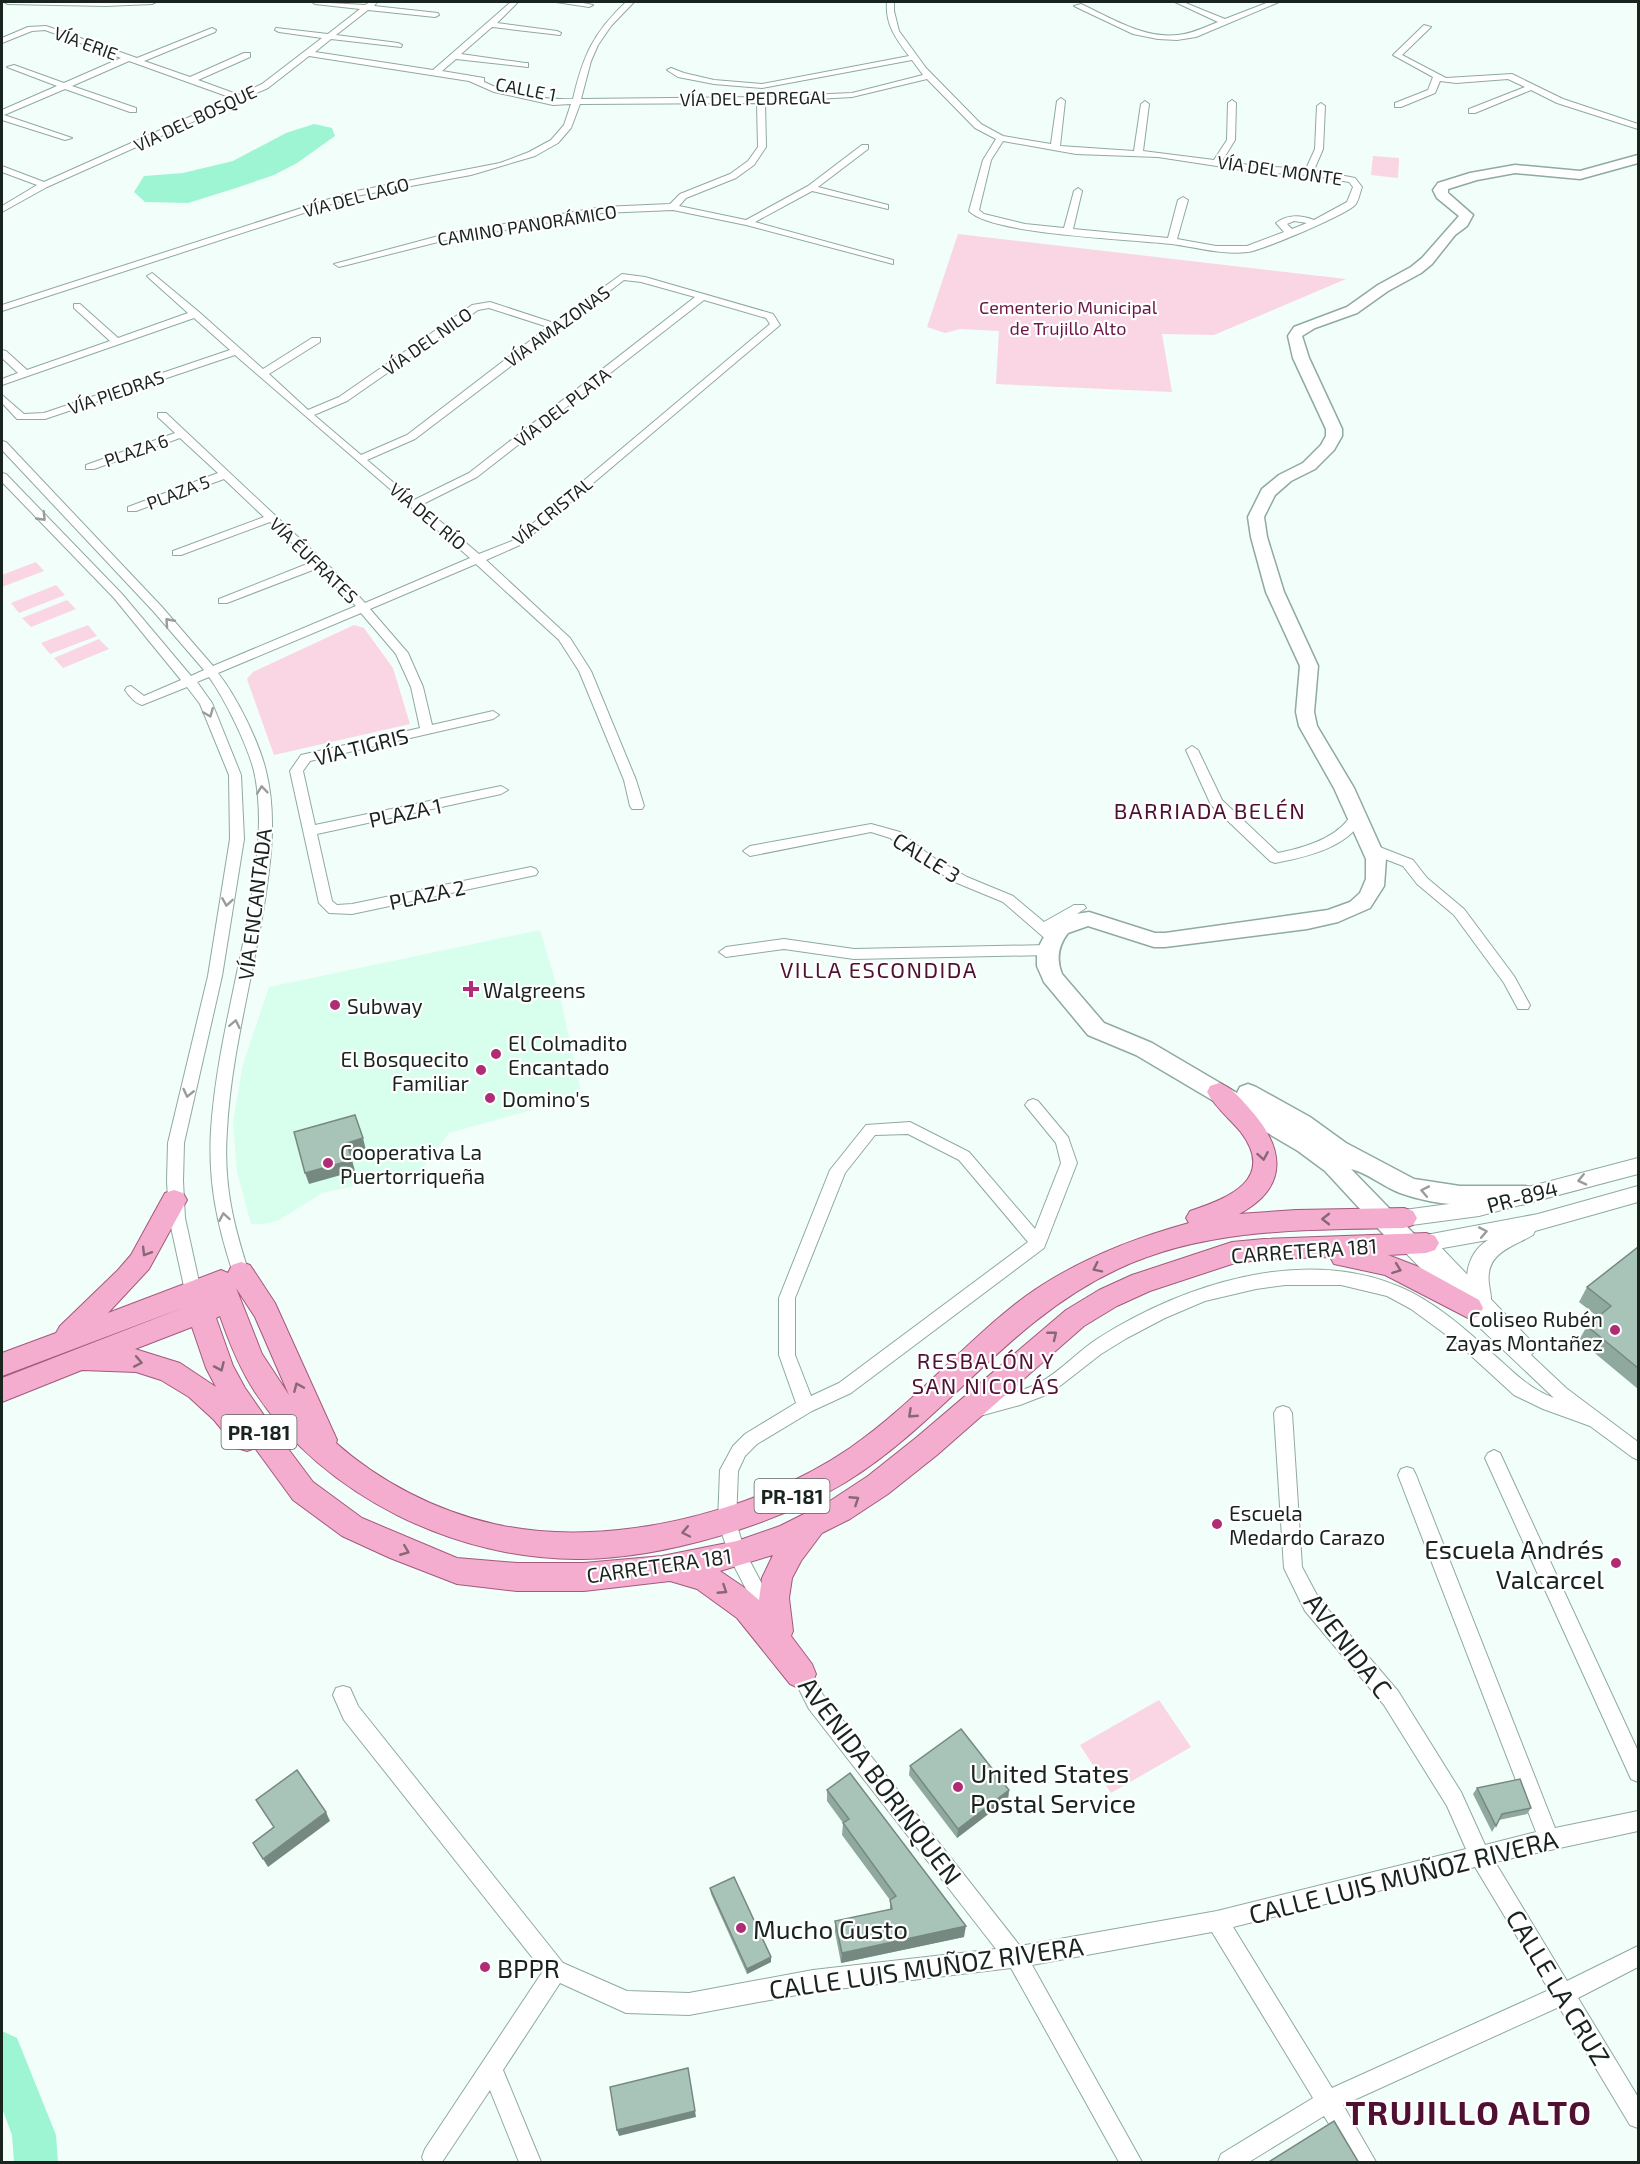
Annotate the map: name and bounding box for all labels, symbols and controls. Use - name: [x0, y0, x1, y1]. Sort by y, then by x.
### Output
- street label: VÍA ERIE: [51, 21, 121, 65]
- street label: CALLE 1: [494, 72, 558, 106]
- street label: VÍA DEL BOSQUE: [130, 80, 260, 156]
- street label: VÍA DEL PEDREGAL: [679, 86, 831, 110]
- street label: VÍA DEL MONTE: [1216, 150, 1344, 190]
- street label: VÍA DEL LAGO: [300, 172, 412, 222]
- street label: CAMINO PANORÁMICO: [436, 200, 618, 250]
- street label: VÍA AMAZONAS: [500, 281, 614, 371]
- park label: Cementerio Municipal de Trujillo Alto: [979, 296, 1158, 339]
- street label: VÍA DEL NILO: [378, 302, 476, 380]
- street label: VÍA DEL PLATA: [510, 362, 615, 451]
- street label: VÍA PIEDRAS: [65, 365, 167, 419]
- street label: PLAZA 6: [101, 429, 171, 471]
- street label: PLAZA 5: [143, 470, 213, 514]
- street label: VÍA CRISTAL: [508, 472, 596, 550]
- street label: VÍA DEL RÍO: [385, 478, 471, 554]
- one-way arrow: [35, 510, 46, 521]
- street label: VÍA ÉUFRATES: [265, 512, 363, 608]
- one-way arrow: [165, 619, 176, 629]
- one-way arrow: [202, 707, 214, 718]
- street label: VÍA TIGRIS: [311, 722, 411, 770]
- one-way arrow: [256, 785, 269, 794]
- street label: PLAZA 1: [366, 792, 444, 832]
- district label: BARRIADA BELÉN: [1114, 797, 1306, 823]
- street label: VÍA ENCANTADA: [232, 827, 276, 981]
- street label: CALLE 3: [889, 827, 965, 887]
- street label: PLAZA 2: [387, 874, 467, 914]
- one-way arrow: [221, 898, 233, 907]
- district label: VILLA ESCONDIDA: [780, 956, 978, 982]
- place label: Walgreens: [483, 977, 586, 1002]
- marker: Walgreens: [464, 982, 478, 996]
- place label: Subway: [347, 993, 423, 1018]
- marker: Subway: [328, 998, 342, 1012]
- one-way arrow: [228, 1019, 241, 1029]
- place label: El Colmadito Encantado: [508, 1030, 627, 1079]
- place label: El Bosquecito Familiar: [341, 1046, 470, 1095]
- marker: El Colmadito Encantado: [489, 1047, 503, 1061]
- marker: El Bosquecito Familiar: [474, 1063, 488, 1077]
- place label: Domino's: [502, 1086, 590, 1111]
- one-way arrow: [182, 1088, 195, 1098]
- marker: Domino's: [483, 1091, 497, 1105]
- place label: Cooperativa La Puertorriqueña: [340, 1139, 485, 1188]
- one-way arrow: [1256, 1151, 1269, 1161]
- marker: Cooperativa La Puertorriqueña: [321, 1156, 335, 1170]
- one-way arrow: [1577, 1173, 1587, 1186]
- street label: PR-894: [1484, 1175, 1560, 1217]
- one-way arrow: [1420, 1185, 1430, 1198]
- one-way arrow: [218, 1213, 231, 1223]
- one-way arrow: [1322, 1213, 1331, 1225]
- one-way arrow: [1478, 1226, 1488, 1239]
- street label: CARRETERA 181: [1230, 1232, 1378, 1268]
- one-way arrow: [141, 1246, 153, 1256]
- one-way arrow: [1092, 1260, 1103, 1272]
- one-way arrow: [1391, 1262, 1402, 1275]
- place label: Coliseo Rubén Zayas Montañez: [1445, 1306, 1603, 1355]
- marker: Coliseo Rubén Zayas Montañez: [1608, 1323, 1622, 1337]
- one-way arrow: [1046, 1332, 1057, 1343]
- district label: RESBALÓN Y SAN NICOLÁS: [912, 1347, 1060, 1398]
- one-way arrow: [133, 1355, 143, 1368]
- one-way arrow: [213, 1361, 225, 1372]
- one-way arrow: [293, 1382, 305, 1393]
- one-way arrow: [908, 1407, 919, 1418]
- road number: PR-181: [222, 1415, 296, 1449]
- road number: PR-181: [754, 1479, 830, 1513]
- one-way arrow: [848, 1496, 859, 1507]
- place label: Escuela Medardo Carazo: [1229, 1500, 1385, 1549]
- marker: Escuela Medardo Carazo: [1210, 1517, 1224, 1531]
- one-way arrow: [681, 1525, 691, 1538]
- place label: Escuela Andrés Valcarcel: [1424, 1533, 1604, 1594]
- street label: CARRETERA 181: [585, 1542, 733, 1588]
- one-way arrow: [399, 1544, 410, 1556]
- marker: Escuela Andrés Valcarcel: [1609, 1556, 1623, 1570]
- one-way arrow: [716, 1583, 727, 1594]
- street label: AVENIDA C: [1299, 1587, 1399, 1703]
- street label: AVENIDA BORINQUEN: [793, 1670, 969, 1890]
- place label: United States Postal Service: [970, 1757, 1136, 1818]
- marker: United States Postal Service: [951, 1780, 965, 1794]
- street label: CALLE LUIS MUÑOZ RIVERA: [1245, 1823, 1561, 1929]
- street label: CALLE LA CRUZ: [1500, 1904, 1618, 2070]
- place label: Mucho Gusto: [753, 1913, 908, 1944]
- marker: Mucho Gusto: [734, 1921, 748, 1935]
- street label: CALLE LUIS MUÑOZ RIVERA: [767, 1930, 1085, 2004]
- place label: BPPR: [497, 1952, 560, 1983]
- marker: BPPR: [478, 1960, 492, 1974]
- district label: TRUJILLO ALTO: [1345, 2092, 1593, 2132]

